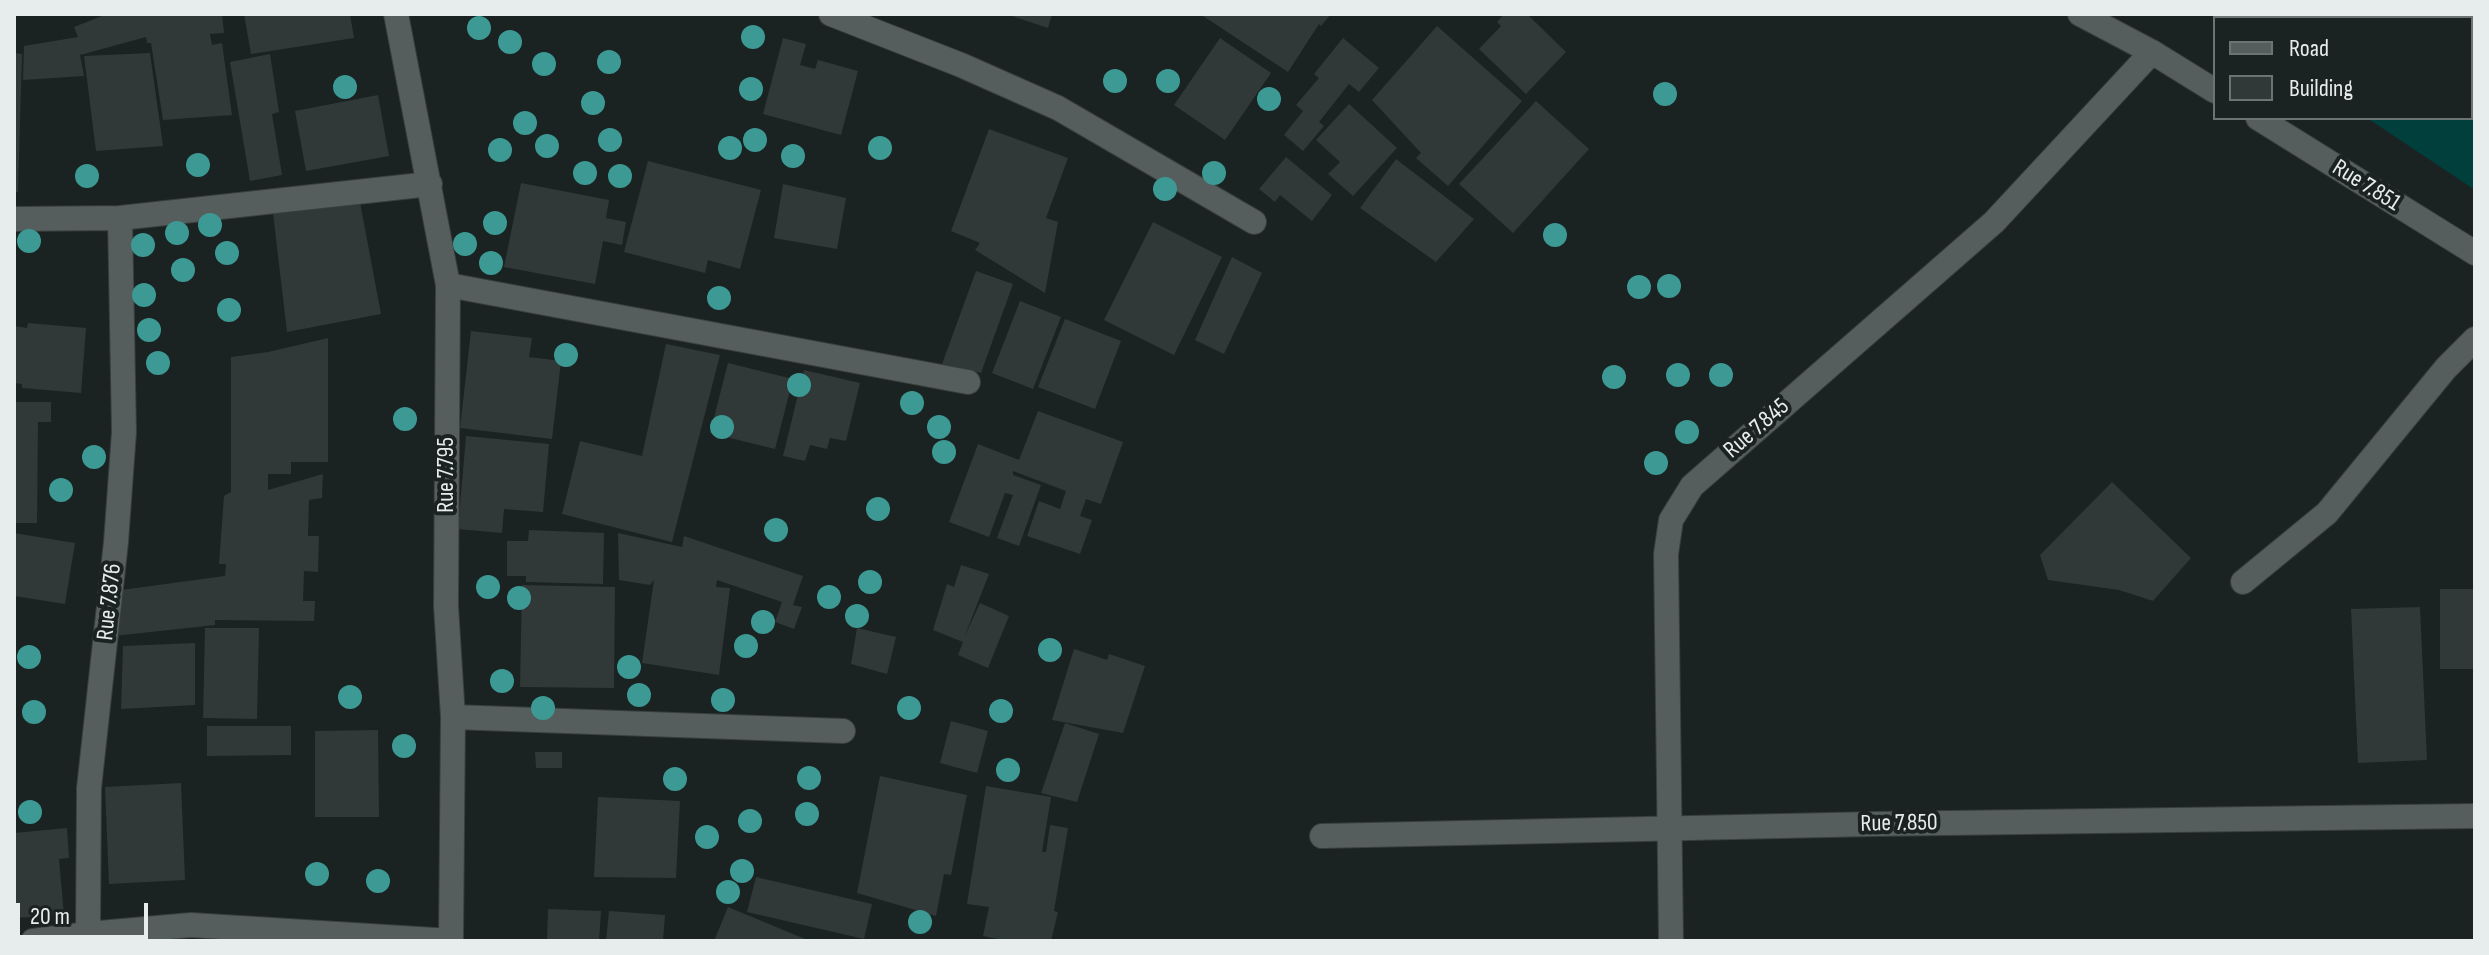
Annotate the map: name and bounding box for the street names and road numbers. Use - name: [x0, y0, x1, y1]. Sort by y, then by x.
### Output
- street label: Rue 7.851: [2327, 154, 2405, 218]
- street label: Rue 7.845: [1718, 393, 1796, 465]
- street label: Rue 7.795: [433, 437, 461, 513]
- street label: Rue 7.876: [92, 562, 128, 642]
- street label: Rue 7.850: [1860, 809, 1938, 839]

